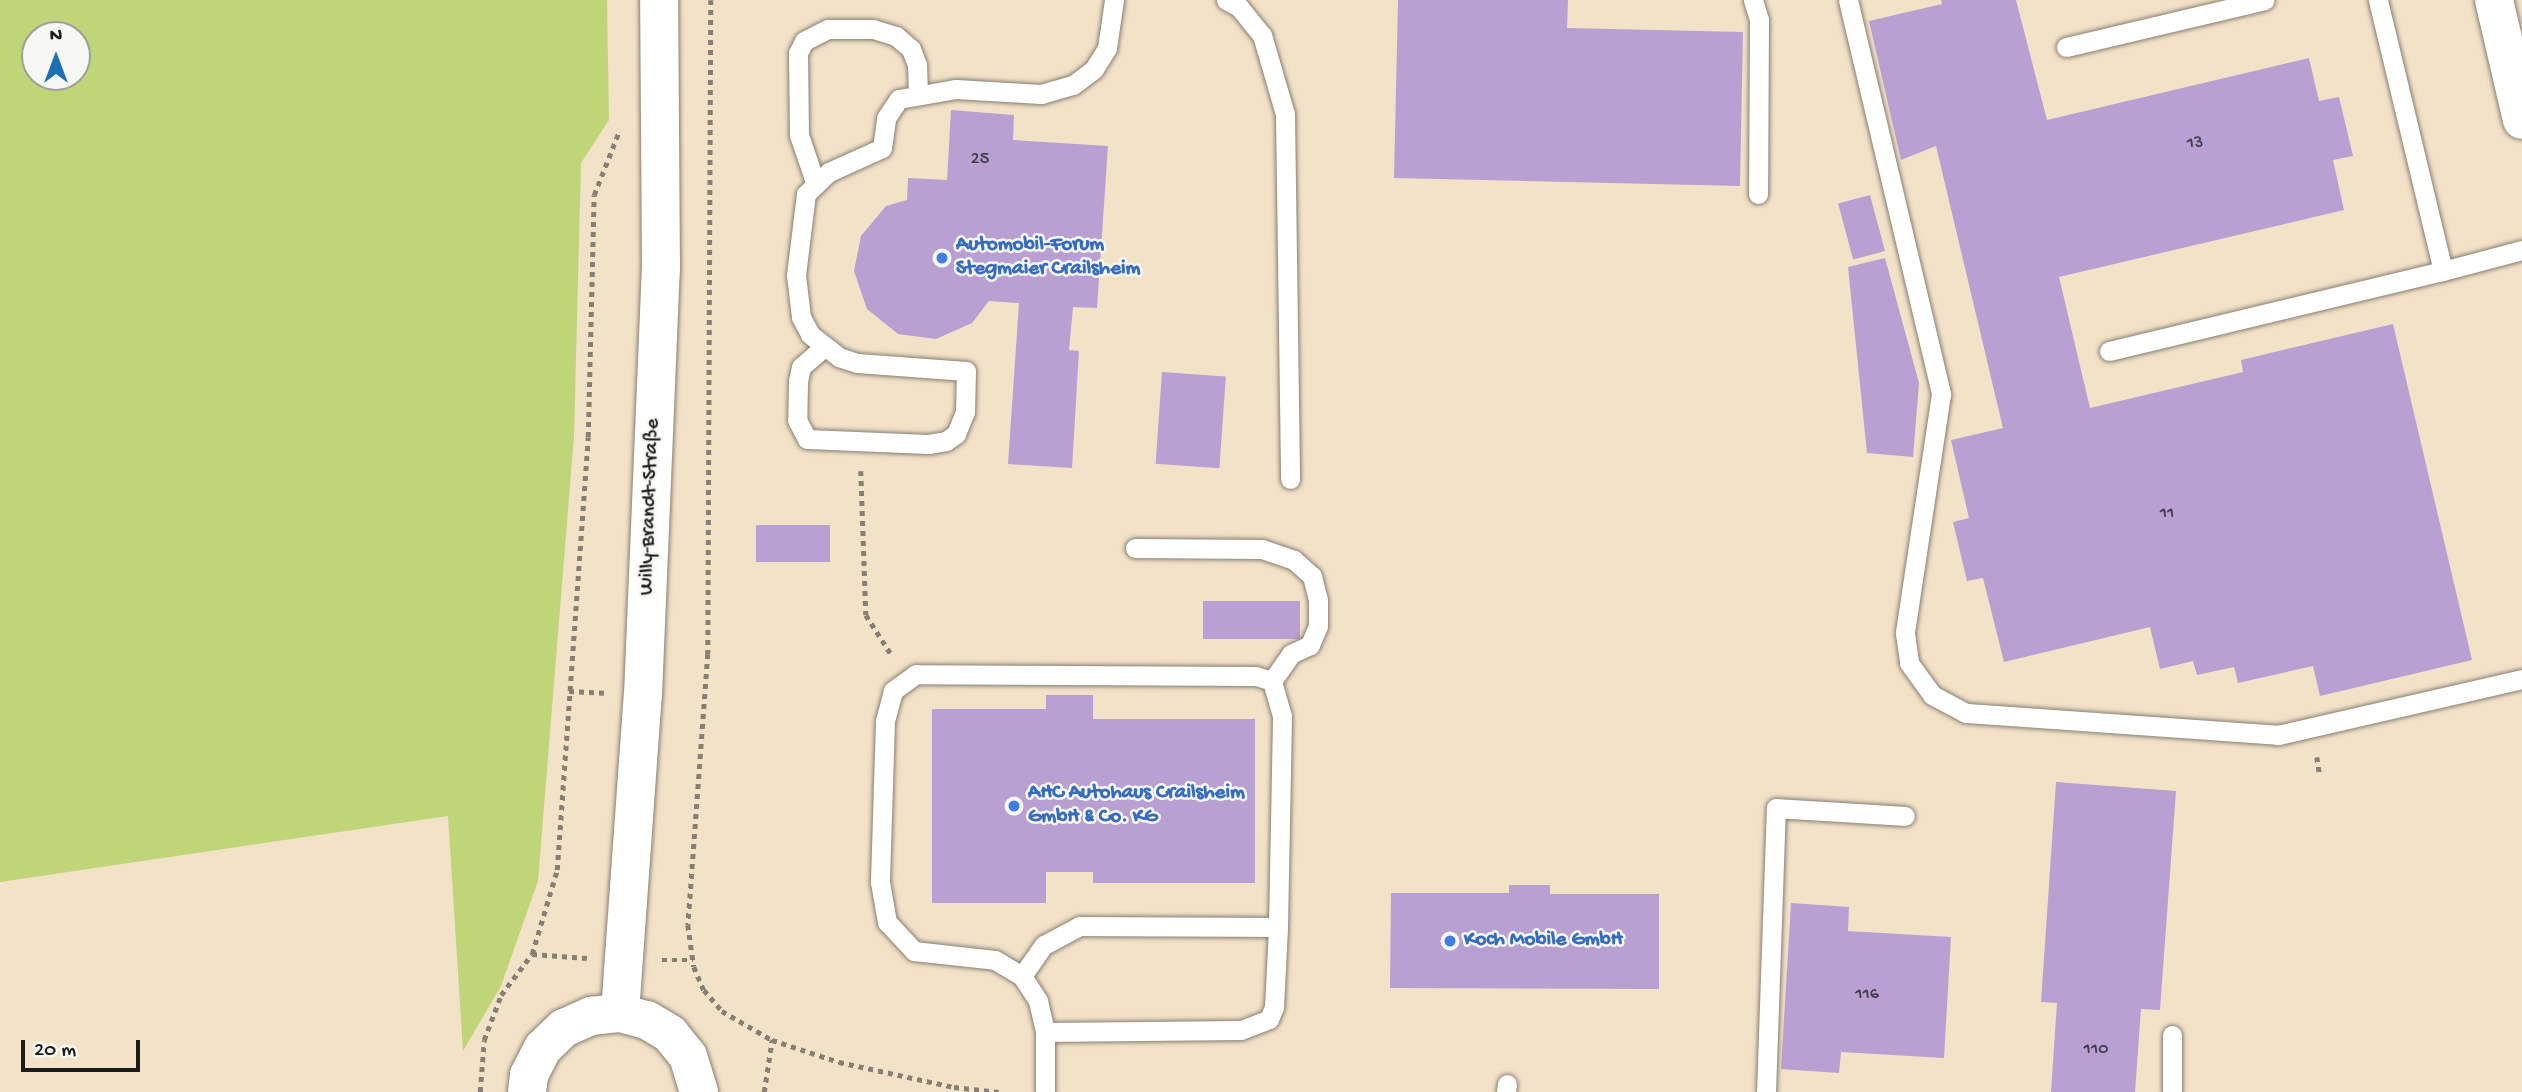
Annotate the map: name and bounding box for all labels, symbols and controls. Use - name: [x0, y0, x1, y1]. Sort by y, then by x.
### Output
- north arrow: [21, 21, 91, 91]
- text: N: [50, 25, 62, 48]
- house number: 13: [2187, 133, 2203, 155]
- house number: 25: [971, 149, 989, 171]
- place label: Automobil-Forum Stegmaier Crailsheim: [956, 233, 1140, 283]
- marker: Automobil-Forum Stegmaier Crailsheim: [934, 250, 950, 266]
- street label: Willy-Brandt-Straße: [635, 418, 667, 596]
- house number: 11: [2160, 503, 2174, 525]
- place label: AHC Autohaus Crailsheim GmbH & Co. KG: [1028, 781, 1245, 831]
- marker: AHC Autohaus Crailsheim GmbH & Co. KG: [1006, 798, 1022, 814]
- place label: Koch Mobile GmbH: [1464, 928, 1623, 954]
- marker: Koch Mobile GmbH: [1442, 933, 1458, 949]
- house number: 116: [1855, 984, 1879, 1006]
- scale bar: [24, 1026, 144, 1070]
- text: 20 m: [34, 1039, 76, 1064]
- house number: 110: [2084, 1039, 2108, 1061]

